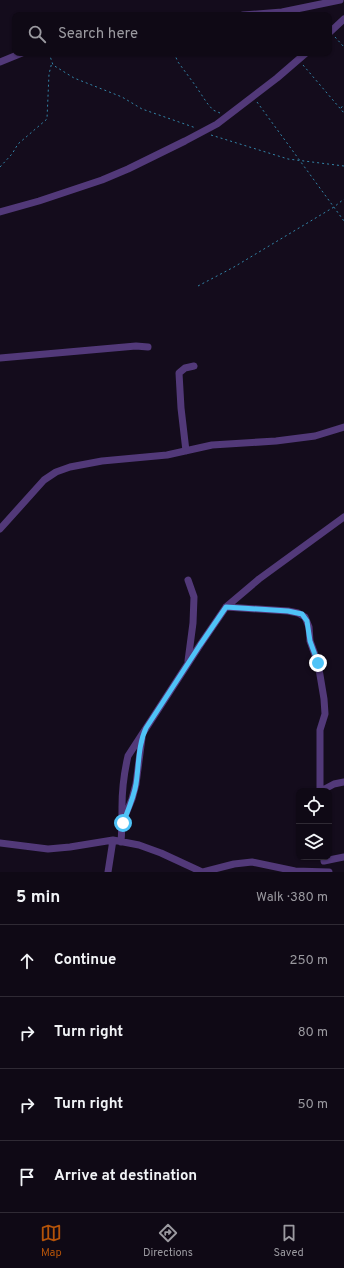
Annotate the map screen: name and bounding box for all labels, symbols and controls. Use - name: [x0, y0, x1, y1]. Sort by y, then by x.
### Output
- search box: [12, 12, 332, 56]
- icon: search: [26, 23, 48, 45]
- text: Search here: [58, 25, 138, 44]
- route end: [309, 654, 327, 672]
- map controls: [296, 788, 332, 860]
- button: locate: [296, 788, 332, 824]
- route start: [114, 814, 132, 832]
- button: layers: [296, 824, 332, 860]
- text: 5 min: [16, 887, 60, 909]
- text: Walk · 380 m: [256, 890, 328, 906]
- icon: ahead: [16, 950, 38, 972]
- text: Continue: [54, 951, 116, 970]
- text: 250 m: [290, 953, 328, 969]
- icon: right: [16, 1022, 38, 1044]
- text: Turn right: [54, 1023, 123, 1042]
- text: 80 m: [298, 1025, 328, 1041]
- icon: right: [16, 1094, 38, 1116]
- text: Turn right: [54, 1095, 123, 1114]
- text: 50 m: [298, 1097, 328, 1113]
- icon: arrive: [16, 1166, 38, 1188]
- text: Arrive at destination: [54, 1167, 197, 1186]
- tab: Map: [40, 1222, 62, 1260]
- tab: Directions: [143, 1222, 193, 1260]
- tab: Saved: [273, 1222, 304, 1260]

